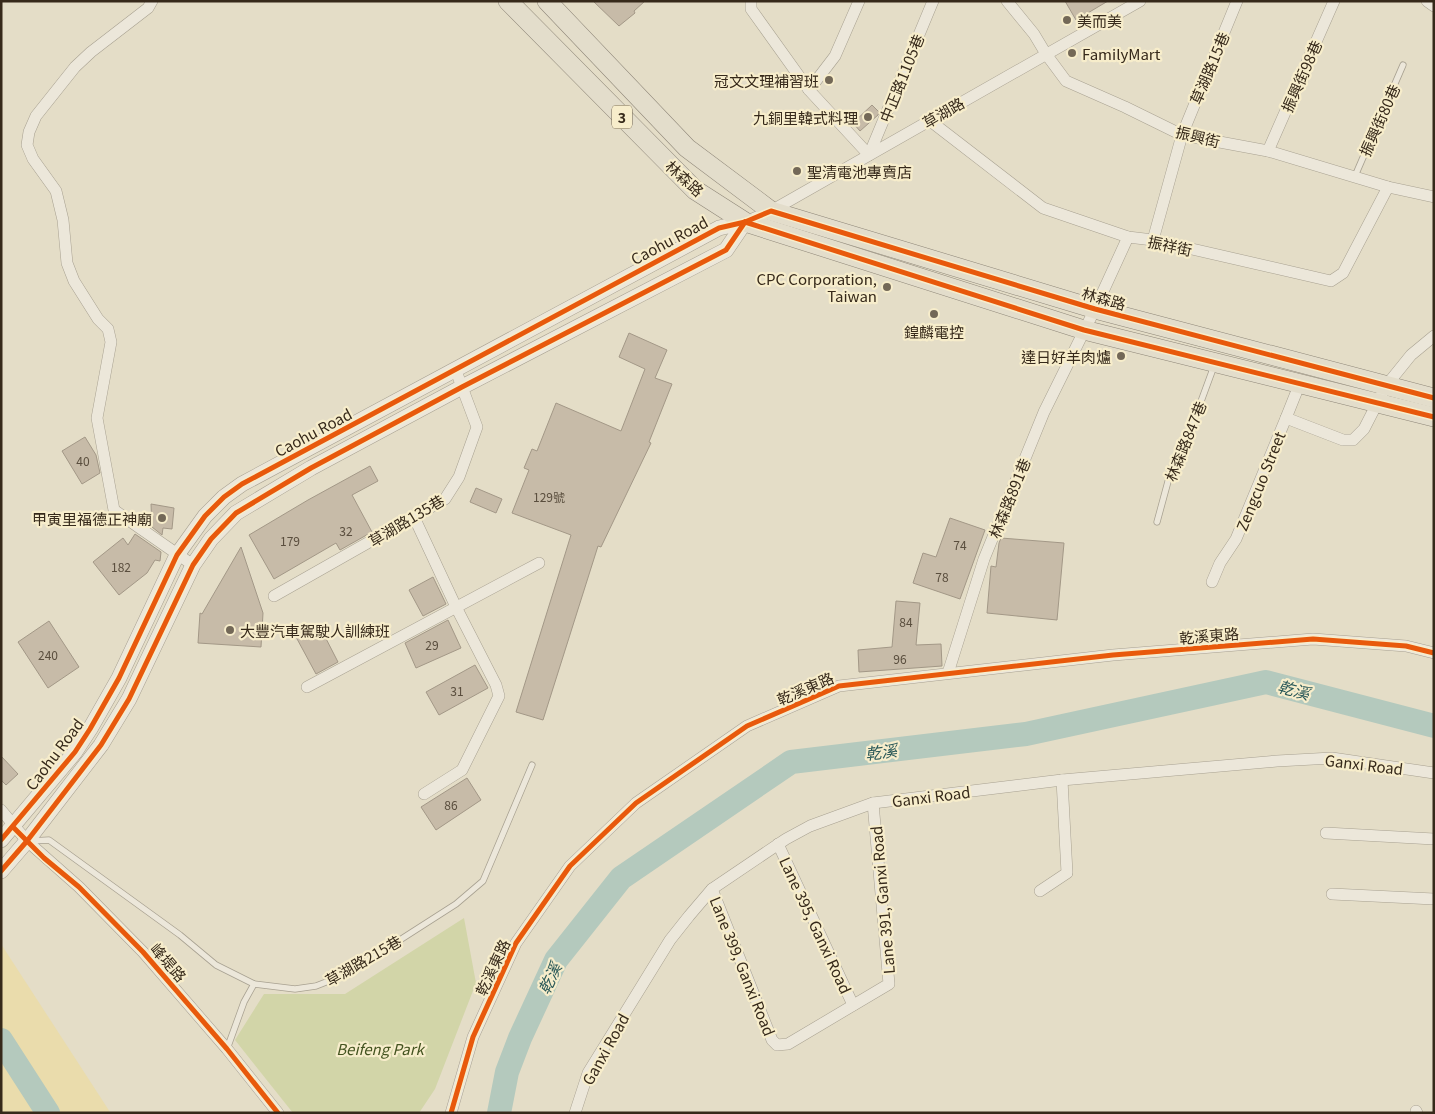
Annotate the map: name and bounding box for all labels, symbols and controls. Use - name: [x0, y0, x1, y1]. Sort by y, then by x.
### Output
- place label: 美而美: [1077, 10, 1122, 31]
- marker: 美而美: [1061, 14, 1073, 26]
- street label: 草湖路15巷: [1184, 29, 1234, 107]
- street label: 中正路1105巷: [874, 31, 928, 125]
- street label: 振興街98巷: [1276, 37, 1326, 115]
- place label: FamilyMart: [1082, 43, 1161, 64]
- marker: FamilyMart: [1066, 47, 1078, 59]
- place label: 冠文文理補習班: [714, 70, 819, 91]
- marker: 冠文文理補習班: [823, 74, 835, 86]
- street label: 振興街80巷: [1354, 81, 1404, 159]
- street label: 草湖路: [918, 92, 968, 132]
- road number: 3: [612, 105, 632, 128]
- place label: 九銅里韓式料理: [753, 107, 858, 128]
- marker: 九銅里韓式料理: [862, 111, 874, 123]
- street label: 振興街: [1174, 120, 1222, 152]
- street label: 林森路: [661, 155, 709, 201]
- place label: 聖清電池專賣店: [807, 161, 912, 182]
- marker: 聖清電池專賣店: [791, 165, 803, 177]
- street label: Caohu Road: [627, 211, 711, 269]
- street label: 振祥街: [1146, 230, 1194, 260]
- place label: CPC Corporation, Taiwan: [756, 268, 877, 306]
- marker: CPC Corporation, Taiwan: [881, 281, 893, 293]
- street label: 林森路: [1079, 282, 1129, 314]
- marker: 鍠麟電控: [928, 308, 940, 320]
- place label: 鍠麟電控: [904, 321, 964, 342]
- place label: 達日好羊肉爐: [1021, 346, 1111, 367]
- marker: 達日好羊肉爐: [1115, 350, 1127, 362]
- street label: 林森路847巷: [1159, 398, 1211, 484]
- street label: Caohu Road: [271, 403, 355, 461]
- street label: Zengcuo Street: [1231, 428, 1290, 534]
- house number: 40: [76, 452, 90, 469]
- street label: 林森路891巷: [983, 455, 1035, 541]
- house number: 129號: [533, 488, 565, 505]
- street label: 草湖路135巷: [364, 489, 448, 551]
- place label: 甲寅里福德正神廟: [32, 508, 152, 529]
- marker: 甲寅里福德正神廟: [156, 512, 168, 524]
- house number: 32: [339, 522, 353, 539]
- house number: 179: [280, 532, 300, 549]
- house number: 74: [953, 536, 967, 553]
- house number: 182: [111, 558, 131, 575]
- house number: 78: [935, 568, 949, 585]
- house number: 84: [899, 613, 913, 630]
- place label: 大豐汽車駕駛人訓練班: [240, 620, 390, 641]
- street label: 乾溪東路: [1178, 622, 1240, 648]
- marker: 大豐汽車駕駛人訓練班: [224, 624, 236, 636]
- house number: 29: [425, 636, 439, 653]
- house number: 240: [38, 646, 58, 663]
- house number: 96: [893, 650, 907, 667]
- street label: 乾溪東路: [773, 667, 837, 709]
- water label: 乾溪: [1275, 673, 1314, 705]
- house number: 31: [450, 682, 464, 699]
- street label: Caohu Road: [20, 714, 88, 794]
- water label: 乾溪: [864, 737, 900, 765]
- street label: Ganxi Road: [1324, 749, 1404, 779]
- street label: Ganxi Road: [891, 781, 971, 811]
- house number: 86: [444, 796, 458, 813]
- street label: Lane 391, Ganxi Road: [865, 825, 899, 975]
- street label: Lane 395, Ganxi Road: [775, 853, 857, 997]
- street label: Lane 399, Ganxi Road: [705, 893, 781, 1039]
- street label: 草湖路215巷: [321, 930, 405, 990]
- street label: 乾溪東路: [470, 935, 514, 999]
- street label: 峰堤路: [146, 938, 192, 986]
- water label: 乾溪: [531, 957, 567, 998]
- street label: Ganxi Road: [577, 1009, 633, 1089]
- park label: Beifeng Park: [336, 1038, 425, 1059]

